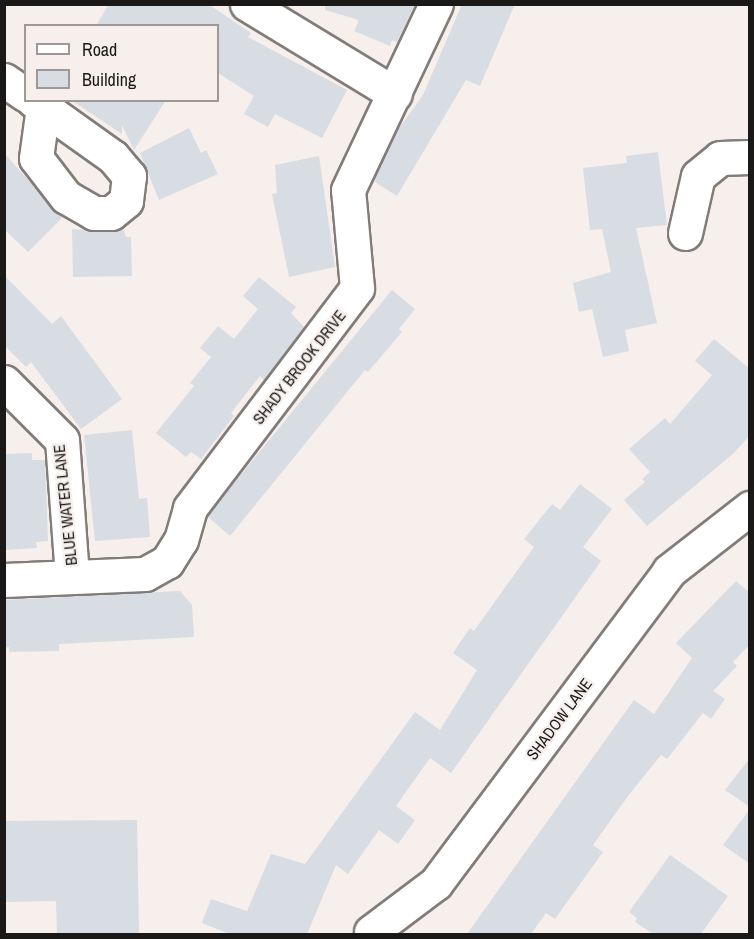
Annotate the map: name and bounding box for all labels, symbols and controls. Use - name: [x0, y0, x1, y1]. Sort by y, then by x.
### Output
- legend: [24, 24, 219, 102]
- text: Road: [82, 37, 117, 62]
- text: Building: [82, 67, 136, 92]
- street label: SHADY BROOK DRIVE: [248, 306, 350, 428]
- street label: BLUE WATER LANE: [49, 443, 81, 567]
- street label: SHADOW LANE: [522, 675, 596, 763]

